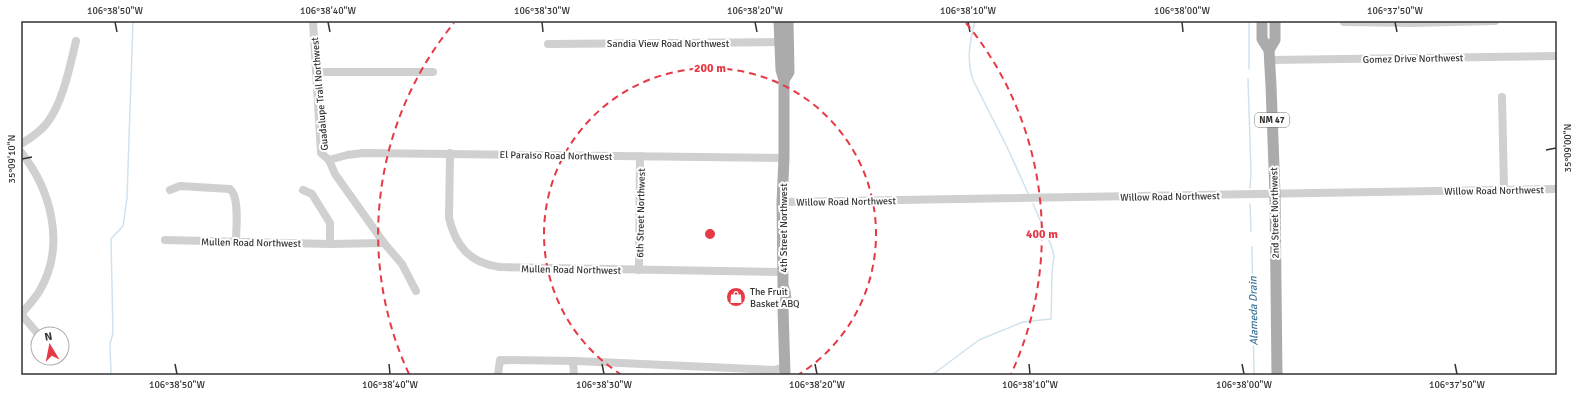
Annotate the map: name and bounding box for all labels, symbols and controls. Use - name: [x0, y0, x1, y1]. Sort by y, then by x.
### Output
- text: 106°38'50"W: [87, 5, 143, 17]
- text: 106°38'40"W: [300, 5, 356, 17]
- text: 106°38'30"W: [514, 5, 570, 17]
- text: 106°38'20"W: [727, 5, 783, 17]
- text: 106°38'10"W: [940, 5, 996, 17]
- text: 106°38'00"W: [1154, 5, 1210, 17]
- text: 106°37'50"W: [1367, 5, 1423, 17]
- street label: Guadalupe Trail Northwest: [309, 36, 331, 151]
- street label: Sandia View Road Northwest: [607, 38, 730, 50]
- street label: Gomez Drive Northwest: [1363, 52, 1464, 66]
- text: 200 m: [694, 61, 726, 76]
- road number: NM 47: [1255, 113, 1289, 127]
- text: 35°09'00"N: [1562, 124, 1574, 172]
- text: 35°09'10"N: [6, 135, 18, 183]
- street label: El Paraiso Road Northwest: [500, 149, 613, 163]
- street label: 2nd Street Northwest: [1268, 167, 1282, 259]
- street label: 6th Street Northwest: [634, 168, 648, 258]
- street label: 4th Street Northwest: [778, 183, 790, 273]
- street label: Willow Road Northwest: [1444, 184, 1544, 198]
- street label: Willow Road Northwest: [1120, 190, 1220, 204]
- street label: Willow Road Northwest: [796, 195, 896, 209]
- centre of rings: [703, 227, 717, 241]
- text: 400 m: [1026, 227, 1058, 242]
- street label: Mullen Road Northwest: [201, 236, 302, 250]
- street label: Mullen Road Northwest: [521, 263, 622, 277]
- water label: Alameda Drain: [1246, 275, 1261, 346]
- shop icon: The Fruit Basket ABQ: [725, 286, 747, 308]
- place label: The Fruit Basket ABQ: [750, 286, 800, 310]
- north arrow: [30, 326, 70, 366]
- text: N: [43, 330, 53, 344]
- text: 106°38'50"W: [149, 379, 205, 391]
- text: 106°38'40"W: [362, 379, 418, 391]
- text: 106°38'30"W: [576, 379, 632, 391]
- text: 106°38'20"W: [789, 379, 845, 391]
- text: 106°38'10"W: [1002, 379, 1058, 391]
- text: 106°38'00"W: [1216, 379, 1272, 391]
- text: 106°37'50"W: [1429, 379, 1485, 391]

